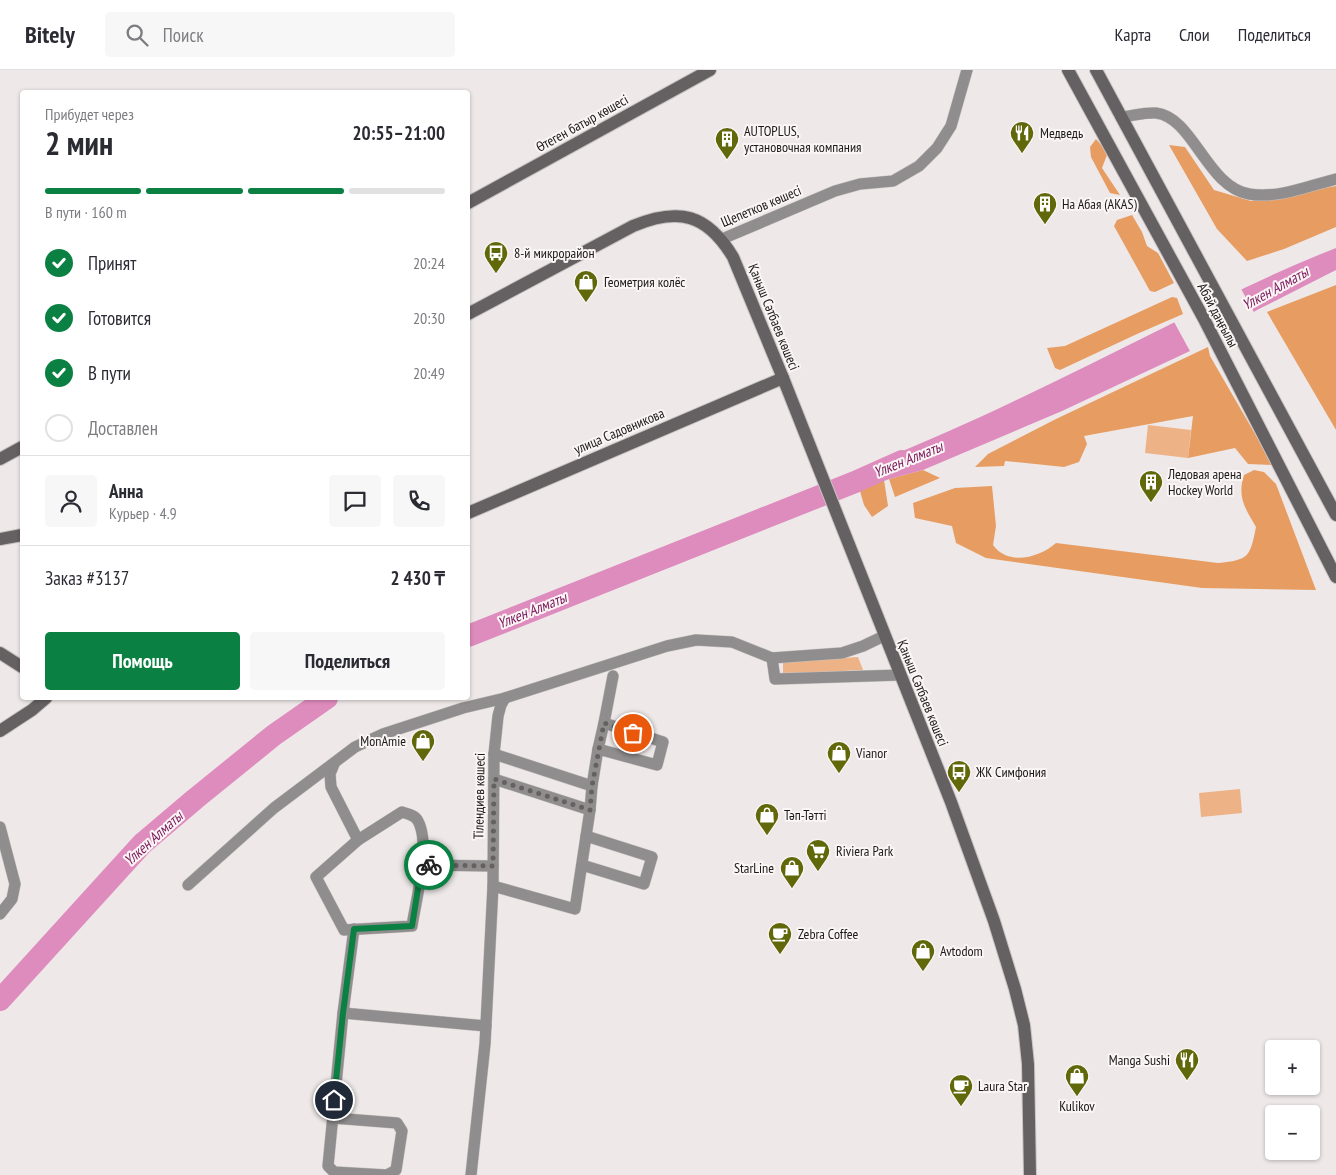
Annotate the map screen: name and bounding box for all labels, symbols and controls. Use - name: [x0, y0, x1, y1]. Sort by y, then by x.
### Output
- search box: [105, 12, 455, 57]
- text: Bitely: [25, 19, 75, 50]
- icon: search: [123, 21, 151, 49]
- text: Поиск: [163, 23, 204, 47]
- text: Карта: [1114, 23, 1151, 46]
- text: Слои: [1179, 23, 1210, 46]
- text: Поделиться: [1238, 23, 1311, 46]
- street label: Өтеген батыр көшесі: [533, 90, 631, 156]
- text: Прибудет через: [45, 104, 134, 124]
- restaurant icon: Медведь: [1009, 120, 1035, 154]
- text: 20:55–21:00: [352, 121, 445, 145]
- text: 2 мин: [45, 122, 113, 164]
- place label: AUTOPLUS, установочная компания: [744, 122, 861, 156]
- place label: Медведь: [1040, 124, 1083, 142]
- building icon: AUTOPLUS, установочная компания: [714, 126, 740, 160]
- street label: Щепетков көшесі: [718, 181, 804, 231]
- building icon: На Абая (AKAS): [1032, 191, 1058, 225]
- place label: На Абая (AKAS): [1062, 195, 1137, 213]
- text: В пути · 160 m: [45, 202, 127, 222]
- bus stop icon: 8-й микрорайон: [483, 240, 509, 274]
- place label: 8-й микрорайон: [514, 244, 594, 262]
- icon: check: [45, 249, 73, 277]
- text: Принят: [88, 251, 136, 275]
- text: 20:24: [413, 253, 445, 273]
- street label: Қаныш Сәтбаев көшесі: [744, 261, 804, 373]
- water label: Үлкен Алматы: [1239, 261, 1313, 314]
- shop icon: Геометрия колёс: [573, 269, 599, 303]
- place label: Геометрия колёс: [604, 273, 685, 291]
- street label: Абай даңғылы: [1194, 280, 1242, 350]
- icon: check: [45, 304, 73, 332]
- text: Готовится: [88, 306, 151, 330]
- text: 20:30: [413, 308, 445, 328]
- icon: check: [45, 359, 73, 387]
- text: В пути: [88, 361, 131, 385]
- text: 20:49: [413, 363, 445, 383]
- street label: улица Садовникова: [571, 404, 667, 458]
- text: Доставлен: [88, 416, 158, 440]
- water label: Үлкен Алматы: [871, 436, 947, 481]
- place label: Ледовая арена Hockey World: [1167, 465, 1242, 499]
- building icon: Ледовая арена Hockey World: [1138, 469, 1164, 503]
- button: person: [45, 475, 97, 527]
- button: chat: [329, 475, 381, 527]
- button: phone: [393, 475, 445, 527]
- text: Анна: [109, 479, 143, 503]
- text: Курьер · 4.9: [109, 503, 177, 523]
- text: Заказ #3137: [45, 566, 129, 590]
- text: 2 430 ₸: [391, 566, 445, 590]
- water label: Үлкен Алматы: [495, 587, 571, 632]
- button: Помощь: [45, 632, 240, 690]
- button: Поделиться: [250, 632, 445, 690]
- street label: Қаныш Сәтбаев көшесі: [893, 637, 953, 749]
- pin: [612, 712, 654, 754]
- icon: bag: [619, 719, 647, 747]
- shop icon: MonAmie: [410, 728, 436, 762]
- place label: MonAmie: [360, 732, 406, 750]
- shop icon: Vianor: [826, 740, 852, 774]
- place label: Vianor: [855, 744, 887, 762]
- street label: Тілендиев көшесі: [469, 753, 489, 839]
- bus stop icon: ЖК Симфония: [946, 759, 972, 793]
- place label: ЖК Симфония: [975, 763, 1046, 781]
- shop icon: Тәп-Тәтті: [754, 802, 780, 836]
- water label: Үлкен Алматы: [120, 805, 188, 869]
- place label: Тәп-Тәтті: [784, 806, 826, 824]
- supermarket icon: Riviera Park: [805, 838, 831, 872]
- courier: [404, 840, 454, 890]
- place label: Riviera Park: [836, 842, 894, 860]
- icon: bike: [415, 851, 443, 879]
- shop icon: StarLine: [779, 855, 805, 889]
- place label: StarLine: [734, 859, 774, 877]
- cafe icon: Zebra Coffee: [767, 921, 793, 955]
- place label: Zebra Coffee: [798, 925, 859, 943]
- shop icon: Avtodom: [910, 938, 936, 972]
- place label: Avtodom: [940, 942, 983, 960]
- map controls: [1265, 1040, 1320, 1160]
- button: +: [1265, 1040, 1320, 1095]
- restaurant icon: Manga Sushi: [1174, 1047, 1200, 1081]
- place label: Manga Sushi: [1109, 1051, 1170, 1069]
- shop icon: Kulikov: [1064, 1063, 1090, 1097]
- cafe icon: Laura Star: [948, 1073, 974, 1107]
- place label: Laura Star: [978, 1077, 1027, 1095]
- pin: [313, 1079, 355, 1121]
- icon: home: [320, 1086, 348, 1114]
- place label: Kulikov: [1059, 1097, 1095, 1115]
- button: −: [1265, 1105, 1320, 1160]

